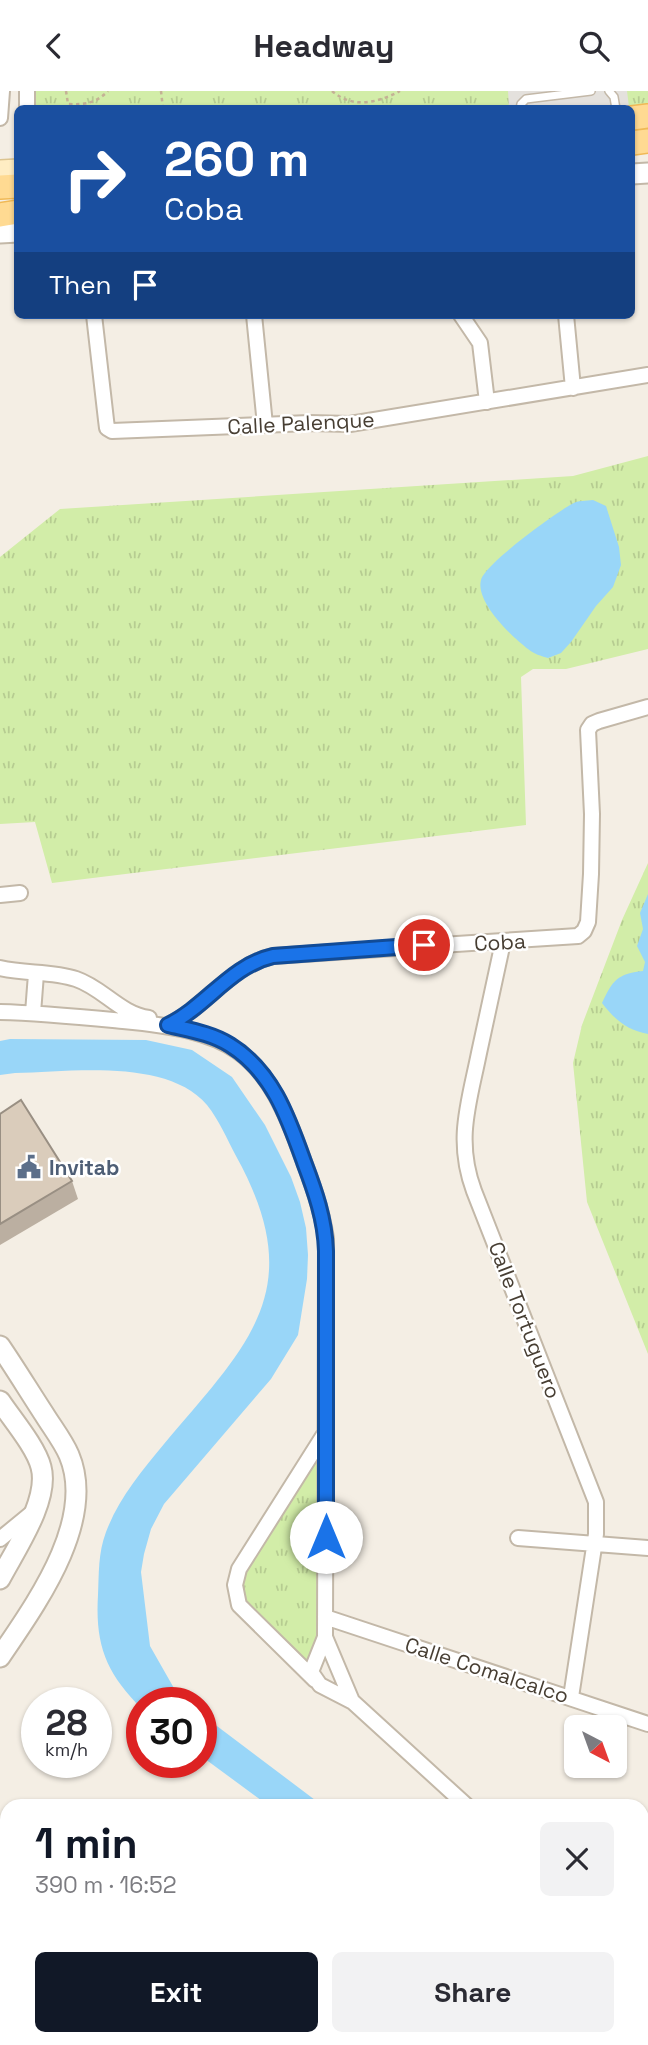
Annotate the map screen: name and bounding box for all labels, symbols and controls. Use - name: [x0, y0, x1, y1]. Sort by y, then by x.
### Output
- text: Headway: [254, 26, 394, 66]
- icon: back: [35, 27, 73, 65]
- icon: search: [575, 27, 613, 65]
- text: 260 m: [164, 128, 309, 190]
- icon: right: [49, 133, 140, 224]
- text: Coba: [164, 189, 243, 229]
- icon: arrive: [126, 266, 164, 304]
- text: Then: [49, 268, 112, 302]
- street label: Calle Palenque: [227, 406, 375, 440]
- pin: [394, 915, 454, 975]
- icon: arrive: [405, 926, 443, 964]
- street label: Coba: [473, 927, 527, 957]
- public building icon: Invitab: [15, 1153, 43, 1181]
- place label: Invitab: [49, 1154, 119, 1181]
- street label: Calle Tortuguero: [483, 1238, 567, 1402]
- position arrow: [289, 1500, 363, 1574]
- street label: Calle Comalcalco: [402, 1631, 572, 1709]
- speed limit sign: 30: [126, 1687, 217, 1778]
- text: 28: [46, 1701, 87, 1745]
- north arrow: [564, 1715, 626, 1778]
- map controls: [564, 1715, 627, 1778]
- text: km/h: [45, 1738, 88, 1761]
- text: 1 min: [35, 1817, 138, 1870]
- button: close: [540, 1822, 614, 1896]
- text: 390 m · 16:52: [35, 1870, 177, 1900]
- button: Exit: [35, 1952, 318, 2032]
- button: Share: [332, 1952, 614, 2032]

